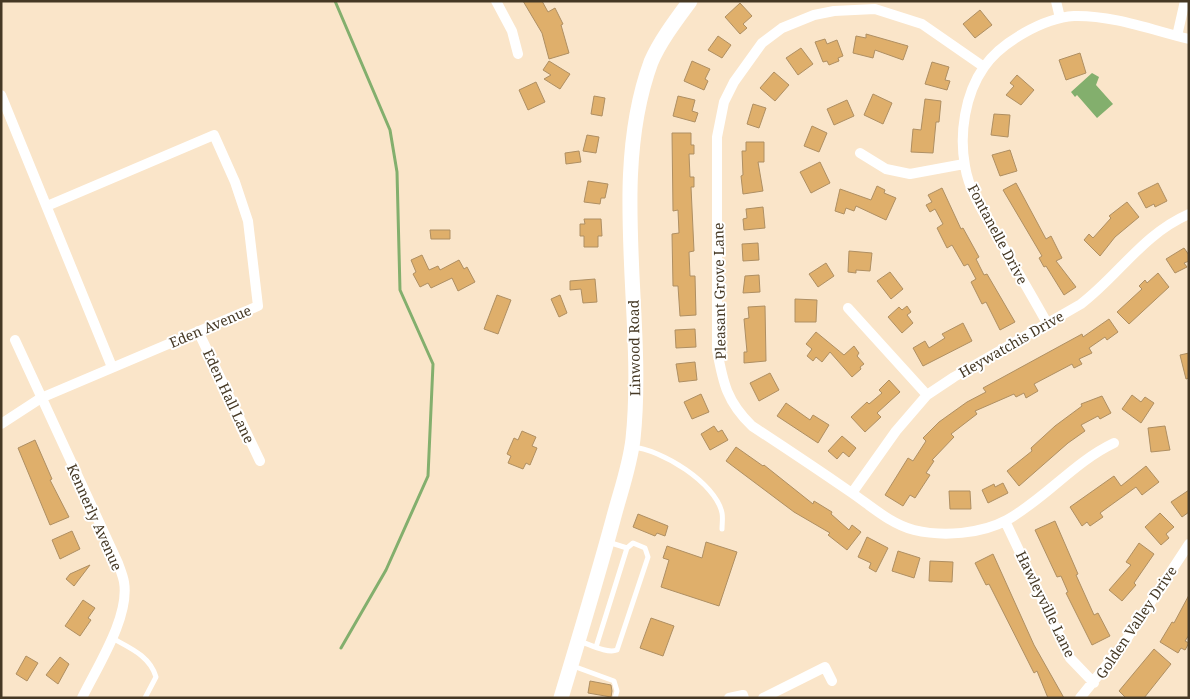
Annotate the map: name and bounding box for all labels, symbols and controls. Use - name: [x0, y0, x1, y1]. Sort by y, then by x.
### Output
- street label: Fontanelle Drive: [964, 181, 1032, 287]
- street label: Pleasant Grove Lane: [708, 222, 730, 360]
- street label: Linwood Road: [624, 299, 644, 396]
- street label: Eden Avenue: [166, 300, 254, 352]
- street label: Heywatchis Drive: [955, 306, 1067, 382]
- street label: Eden Hall Lane: [199, 346, 259, 446]
- street label: Kennerly Avenue: [63, 461, 127, 573]
- street label: Hawleyville Lane: [1012, 548, 1080, 660]
- street label: Golden Valley Drive: [1091, 562, 1181, 682]

